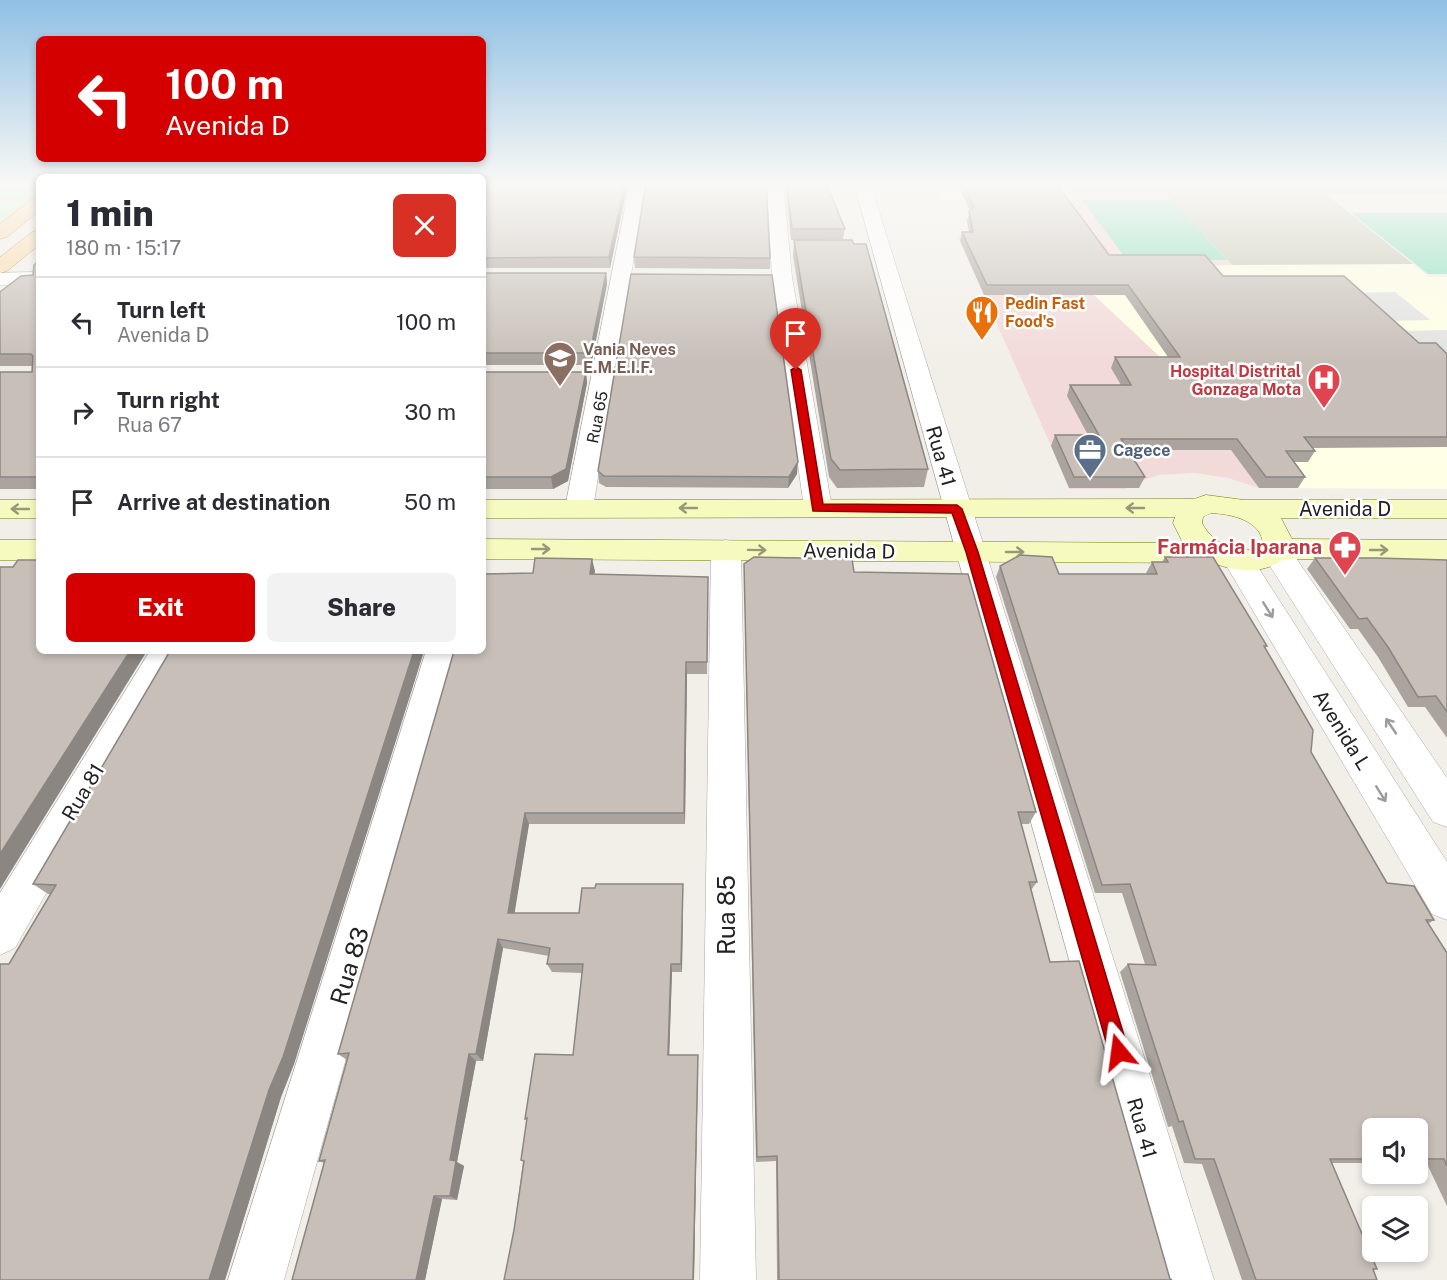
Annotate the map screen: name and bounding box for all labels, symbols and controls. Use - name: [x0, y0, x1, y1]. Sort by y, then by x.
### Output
- text: 100 m: [165, 59, 284, 108]
- icon: left: [66, 60, 144, 138]
- text: Avenida D: [165, 109, 290, 141]
- text: 1 min: [66, 192, 154, 234]
- button: close: [393, 194, 456, 257]
- text: 180 m · 15:17: [66, 236, 181, 260]
- restaurant icon: Pedin Fast Food's: [964, 294, 1000, 341]
- place label: Pedin Fast Food's: [1005, 294, 1086, 331]
- text: Turn left: [117, 297, 206, 323]
- icon: left: [66, 306, 99, 339]
- pin: [770, 308, 821, 370]
- text: 100 m: [396, 309, 456, 335]
- icon: arrive: [779, 317, 812, 350]
- text: Avenida D: [117, 323, 209, 347]
- school or university icon: Vania Neves E.M.E.I.F.: [542, 340, 578, 387]
- place label: Vania Neves E.M.E.I.F.: [583, 340, 676, 377]
- place label: Hospital Distrital Gonzaga Mota: [1170, 362, 1301, 399]
- hospital icon: Hospital Distrital Gonzaga Mota: [1306, 362, 1342, 409]
- text: Turn right: [117, 387, 220, 413]
- street label: Rua 65: [583, 389, 612, 445]
- icon: right: [66, 396, 99, 429]
- text: 30 m: [404, 399, 456, 425]
- text: Rua 67: [117, 413, 182, 437]
- street label: Rua 41: [921, 423, 961, 489]
- office icon: Cagece: [1072, 432, 1108, 479]
- place label: Cagece: [1113, 441, 1170, 460]
- icon: arrive: [66, 486, 99, 519]
- text: Arrive at destination: [117, 489, 330, 515]
- text: 50 m: [404, 489, 456, 515]
- street label: Avenida D: [1299, 497, 1391, 521]
- one-way arrow: [679, 502, 699, 514]
- one-way arrow: [1126, 502, 1146, 514]
- one-way arrow: [10, 503, 30, 515]
- pharmacy icon: Farmácia Iparana: [1327, 529, 1363, 576]
- place label: Farmácia Iparana: [1157, 535, 1322, 559]
- street label: Avenida D: [803, 538, 895, 564]
- one-way arrow: [531, 543, 551, 555]
- one-way arrow: [747, 544, 767, 556]
- one-way arrow: [1368, 544, 1388, 556]
- one-way arrow: [1005, 546, 1025, 558]
- button: Exit: [66, 573, 255, 642]
- button: Share: [267, 573, 456, 642]
- one-way arrow: [1263, 601, 1275, 618]
- street label: Avenida L: [1308, 685, 1376, 775]
- one-way arrow: [1385, 718, 1397, 735]
- street label: Rua 81: [57, 759, 109, 825]
- one-way arrow: [1376, 785, 1388, 802]
- street label: Rua 85: [712, 875, 740, 955]
- street label: Rua 83: [324, 924, 374, 1008]
- position arrow: [1087, 1020, 1151, 1084]
- street label: Rua 41: [1122, 1095, 1162, 1161]
- map controls: [1362, 1118, 1428, 1262]
- button: sound: [1362, 1118, 1428, 1184]
- button: layers: [1362, 1196, 1428, 1262]

